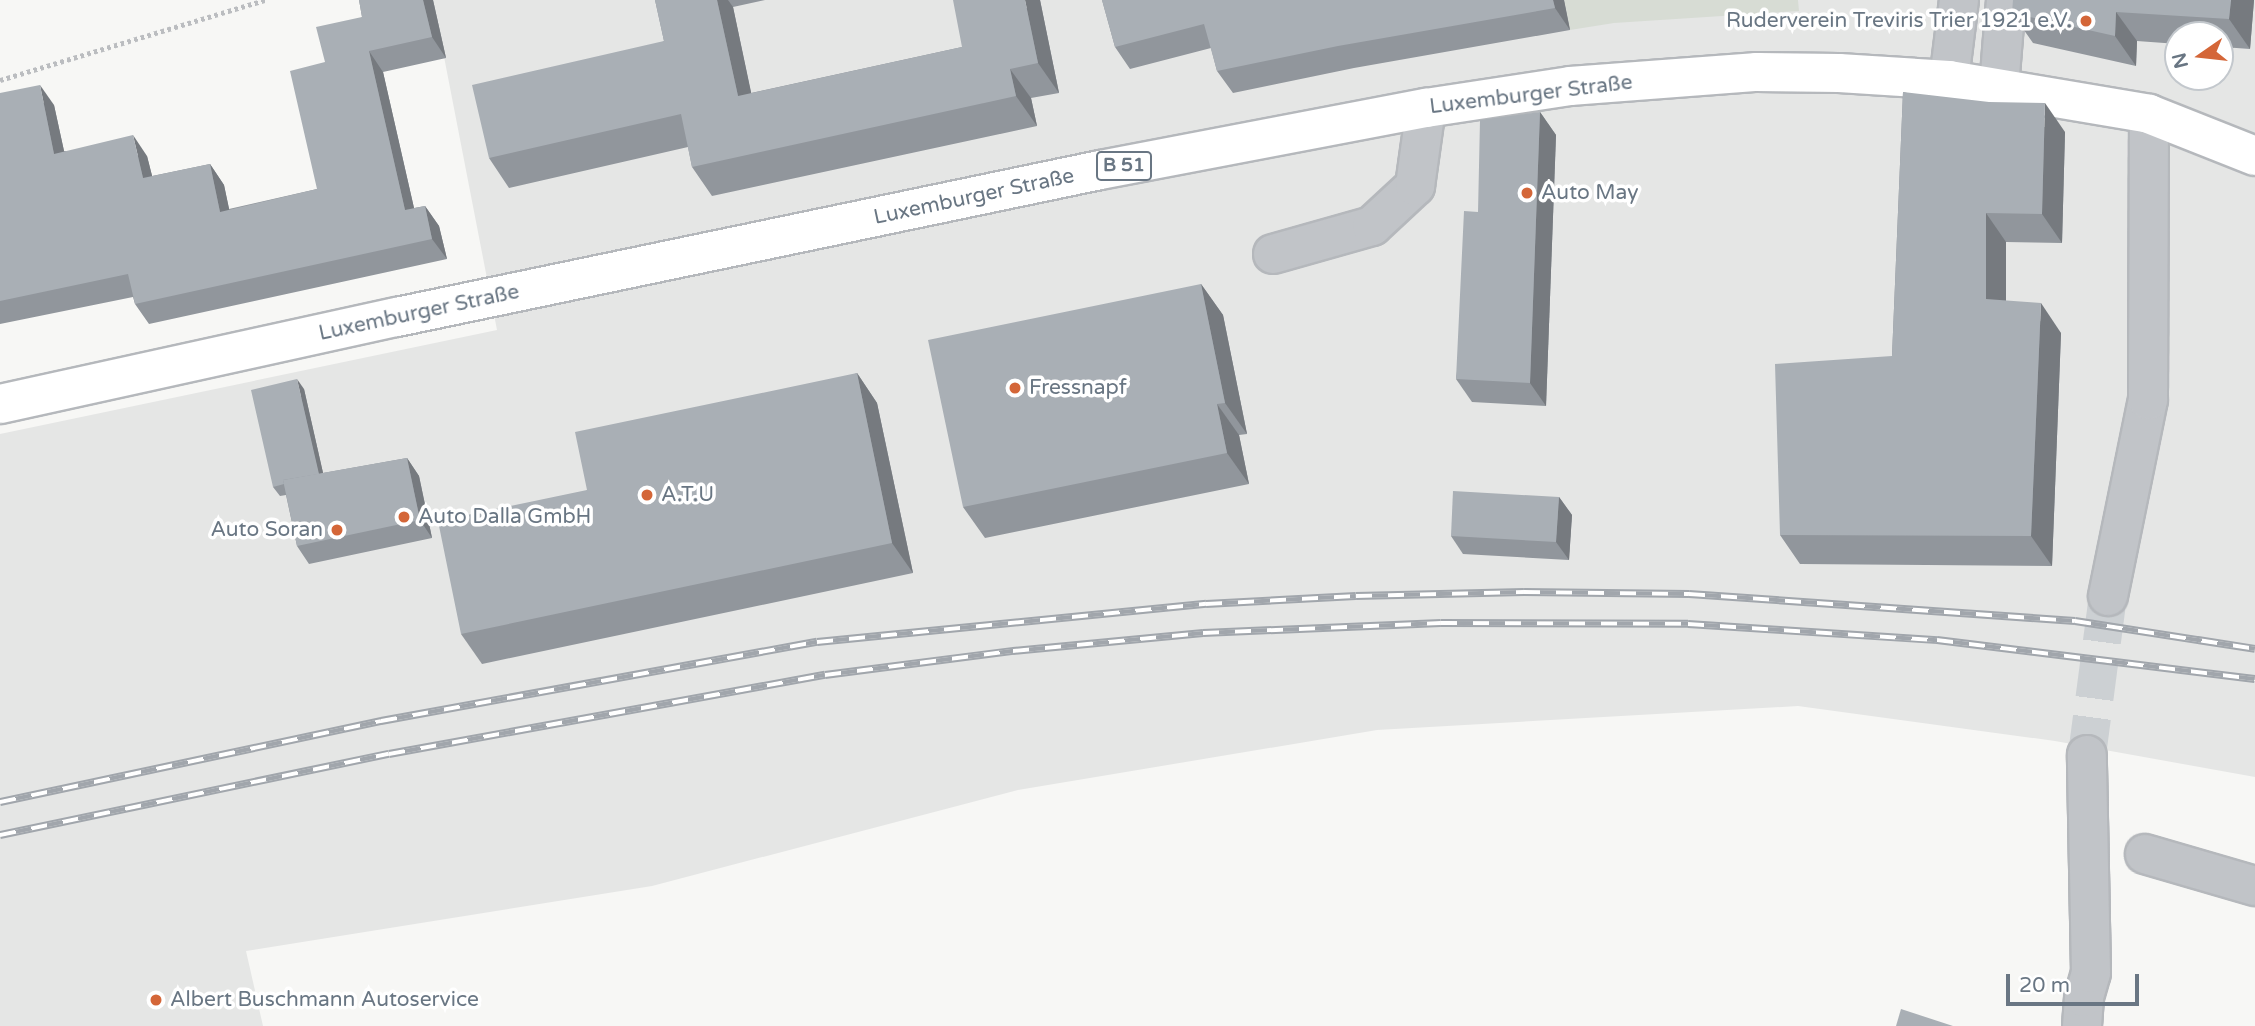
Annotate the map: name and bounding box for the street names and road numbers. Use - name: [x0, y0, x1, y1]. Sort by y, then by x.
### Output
- street label: Luxemburger Straße: [1428, 70, 1634, 120]
- road number: B 51: [1096, 150, 1152, 182]
- street label: Luxemburger Straße: [871, 163, 1077, 231]
- street label: Luxemburger Straße: [316, 279, 522, 347]

